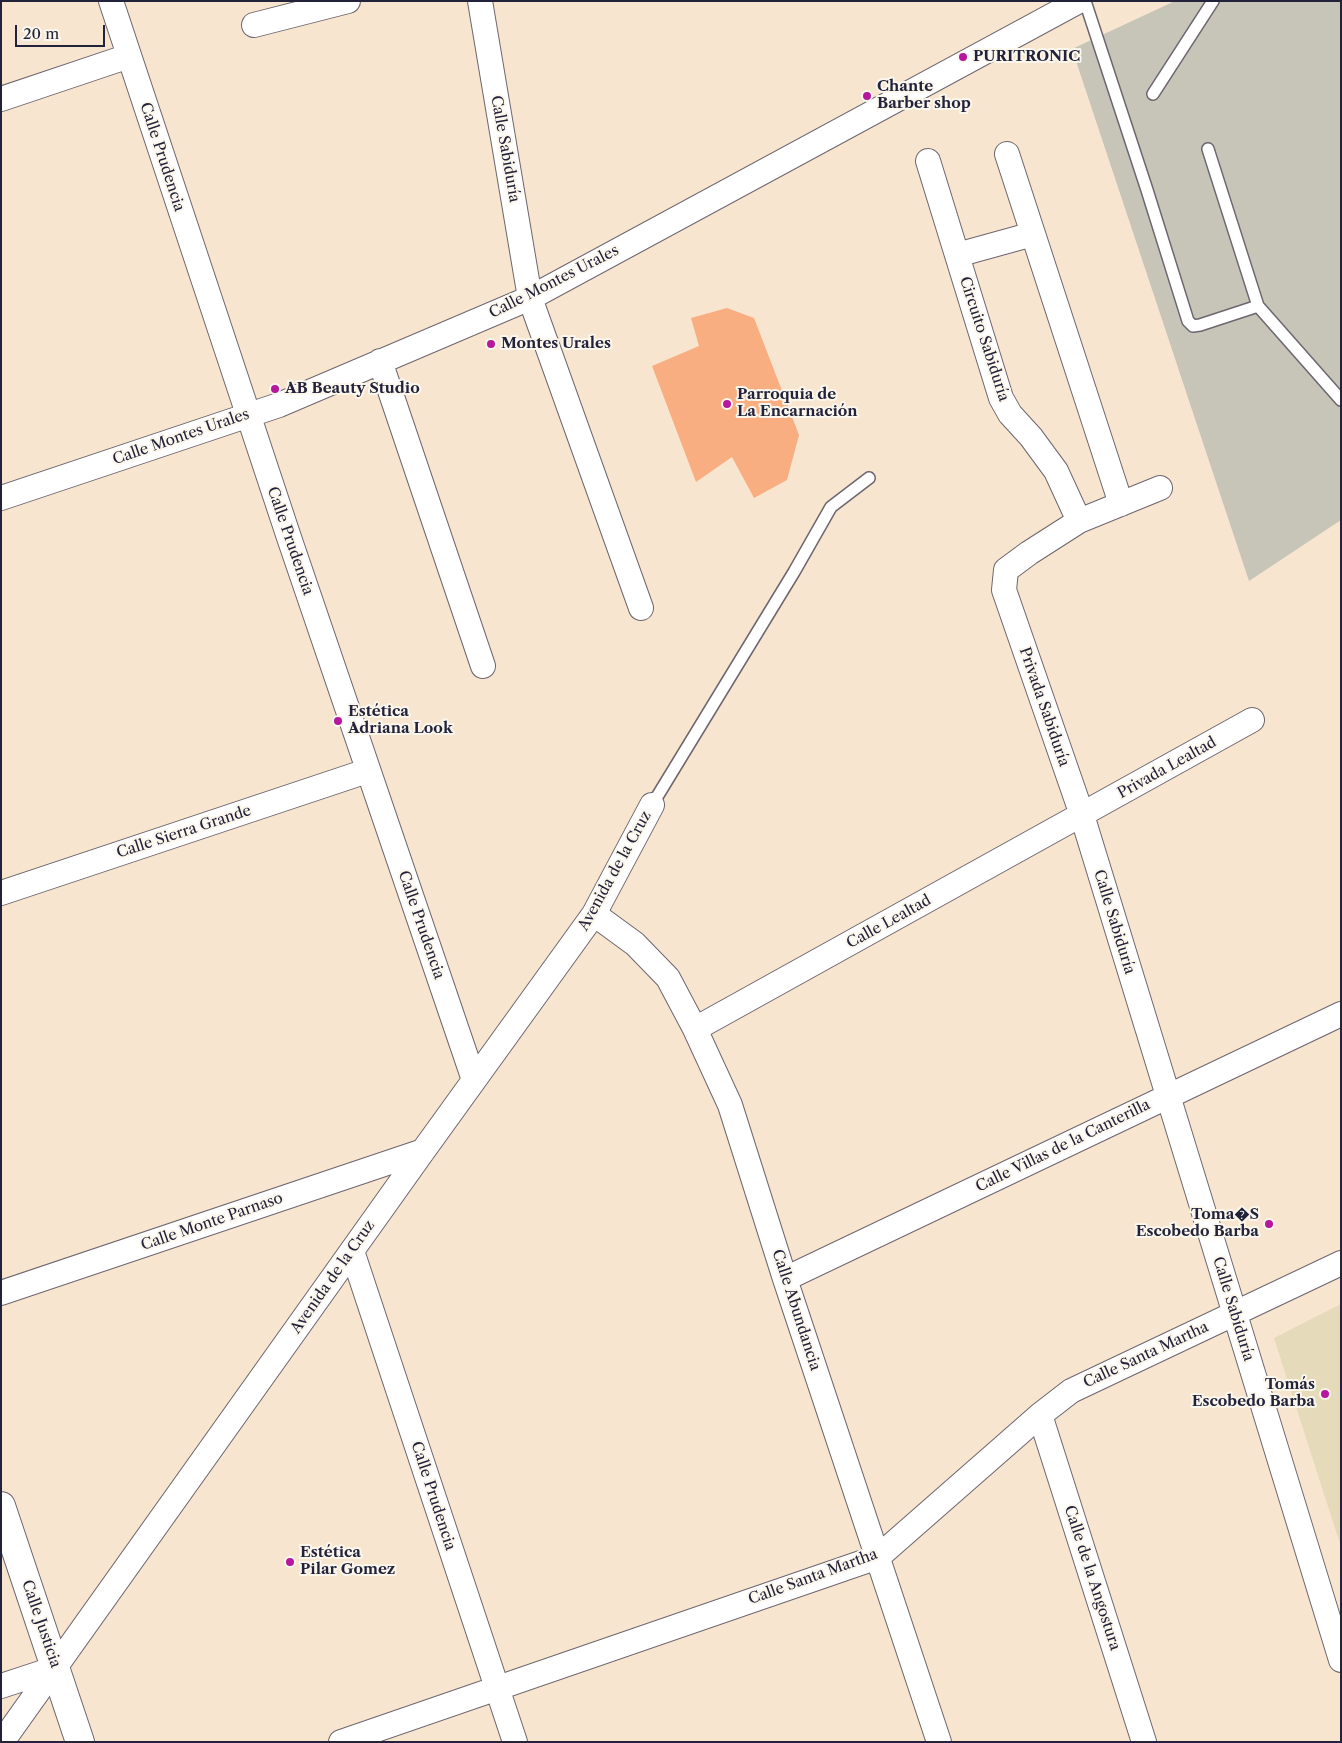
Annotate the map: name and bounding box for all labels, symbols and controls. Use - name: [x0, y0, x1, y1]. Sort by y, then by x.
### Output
- scale bar: [18, 15, 108, 47]
- text: 20 m: [23, 24, 59, 43]
- place label: PURITRONIC: [973, 48, 1080, 66]
- marker: PURITRONIC: [957, 51, 969, 63]
- place label: Chante Barber shop: [877, 78, 971, 113]
- marker: Chante Barber shop: [861, 90, 873, 102]
- street label: Calle Sabiduría: [487, 94, 523, 204]
- street label: Calle Prudencia: [136, 100, 188, 214]
- street label: Calle Montes Urales: [486, 241, 622, 323]
- street label: Circuito Sabiduría: [955, 274, 1013, 404]
- place label: Montes Urales: [501, 335, 611, 353]
- marker: Montes Urales: [485, 338, 497, 350]
- place label: AB Beauty Studio: [285, 380, 420, 398]
- marker: AB Beauty Studio: [269, 383, 281, 395]
- place label: Parroquia de La Encarnación: [737, 386, 858, 421]
- marker: Parroquia de La Encarnación: [721, 398, 733, 410]
- street label: Calle Montes Urales: [110, 405, 252, 469]
- street label: Calle Prudencia: [263, 484, 317, 598]
- street label: Privada Sabiduría: [1015, 645, 1073, 769]
- place label: Estética Adriana Look: [348, 703, 453, 738]
- marker: Estética Adriana Look: [332, 715, 344, 727]
- street label: Privada Lealtad: [1114, 733, 1220, 803]
- street label: Calle Sierra Grande: [114, 802, 254, 862]
- street label: Avenida de la Cruz: [575, 808, 655, 934]
- street label: Calle Prudencia: [394, 868, 448, 982]
- street label: Calle Sabiduría: [1090, 868, 1138, 976]
- street label: Calle Lealtad: [844, 891, 934, 953]
- street label: Calle Villas de la Canterilla: [973, 1096, 1153, 1196]
- street label: Calle Monte Parnaso: [139, 1189, 285, 1255]
- place label: Toma�S Escobedo Barba: [1136, 1206, 1259, 1241]
- street label: Avenida de la Cruz: [287, 1217, 379, 1337]
- marker: Toma�S Escobedo Barba: [1263, 1218, 1275, 1230]
- street label: Calle Abundancia: [768, 1247, 824, 1373]
- street label: Calle Sabiduría: [1209, 1255, 1257, 1363]
- street label: Calle Santa Martha: [1081, 1318, 1211, 1392]
- place label: Tomás Escobedo Barba: [1192, 1376, 1315, 1411]
- marker: Tomás Escobedo Barba: [1319, 1388, 1331, 1400]
- street label: Calle Prudencia: [407, 1439, 459, 1553]
- street label: Calle de la Angostura: [1060, 1503, 1124, 1653]
- place label: Estética Pilar Gomez: [300, 1544, 395, 1579]
- street label: Calle Santa Martha: [746, 1545, 880, 1609]
- marker: Estética Pilar Gomez: [284, 1556, 296, 1568]
- street label: Calle Justicia: [18, 1578, 64, 1670]

